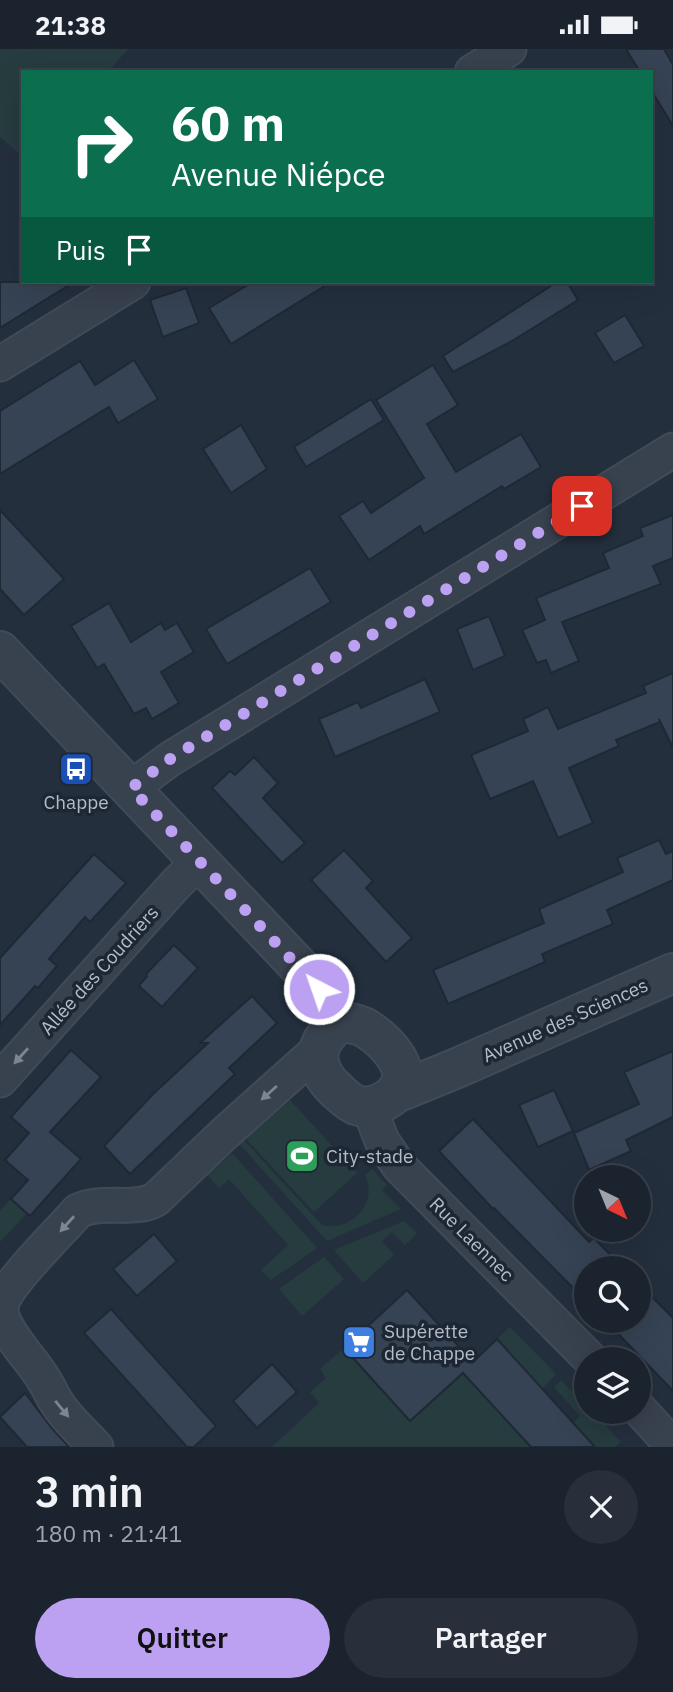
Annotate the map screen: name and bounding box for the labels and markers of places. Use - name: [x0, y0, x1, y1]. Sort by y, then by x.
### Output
- pin: [552, 476, 612, 536]
- bus stop icon: Chappe: [57, 750, 95, 788]
- place label: Chappe: [43, 790, 109, 814]
- sports icon: City-stade: [283, 1137, 321, 1175]
- place label: City-stade: [326, 1144, 413, 1168]
- place label: Supérette de Chappe: [384, 1319, 475, 1365]
- supermarket icon: Supérette de Chappe: [340, 1323, 378, 1361]

